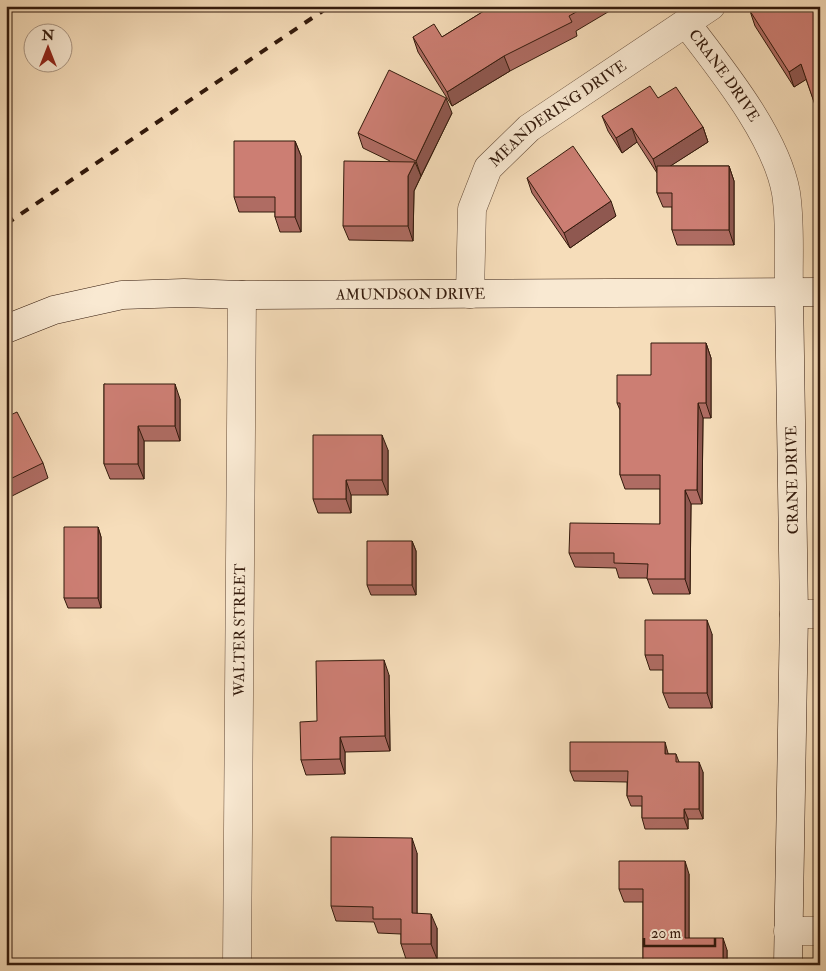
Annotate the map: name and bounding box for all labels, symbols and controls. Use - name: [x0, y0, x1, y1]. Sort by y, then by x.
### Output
- north arrow: [22, 22, 72, 72]
- street label: CRANE DRIVE: [684, 26, 763, 126]
- text: N: [41, 27, 55, 44]
- street label: MEANDERING DRIVE: [486, 56, 631, 171]
- street label: AMUNDSON DRIVE: [335, 285, 486, 305]
- street label: CRANE DRIVE: [782, 425, 803, 535]
- street label: WALTER STREET: [230, 564, 250, 697]
- scale bar: [644, 916, 715, 948]
- text: 20 m: [651, 924, 681, 943]

